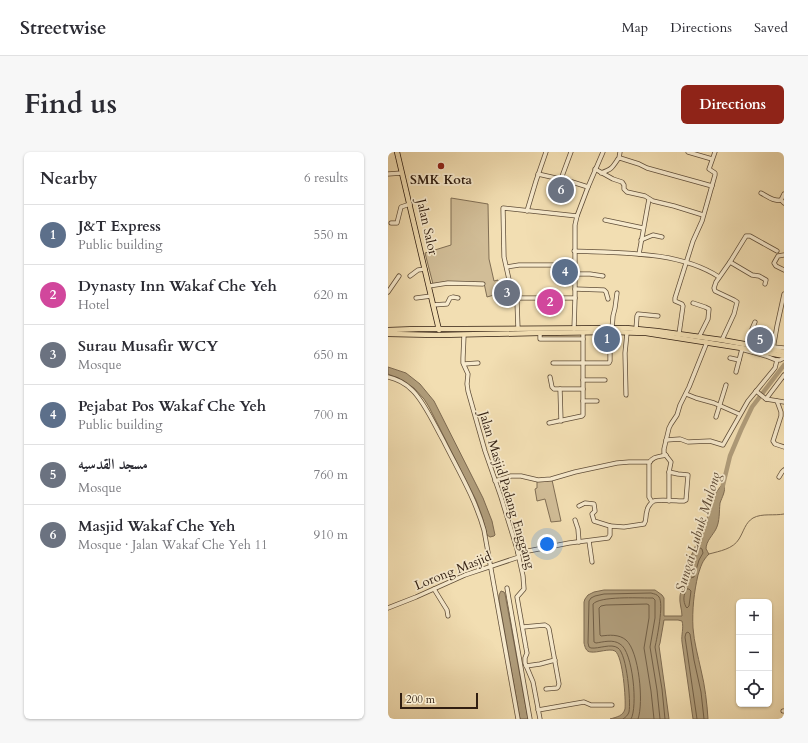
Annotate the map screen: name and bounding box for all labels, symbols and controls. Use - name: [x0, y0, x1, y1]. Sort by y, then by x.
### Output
- text: Streetwise: [20, 15, 107, 41]
- text: Map: [622, 18, 648, 37]
- text: Directions: [670, 18, 732, 37]
- text: Saved: [754, 18, 788, 37]
- text: Find us: [24, 85, 117, 123]
- button: Directions: [681, 85, 784, 124]
- marker: SMK Kota: [436, 161, 446, 171]
- text: Nearby: [40, 167, 97, 190]
- text: 6 results: [304, 169, 348, 187]
- place label: SMK Kota: [410, 171, 473, 189]
- pin: 6: [548, 175, 574, 205]
- street label: Jalan Salor: [411, 195, 442, 257]
- text: J&T Express: [78, 216, 161, 236]
- text: 1: [50, 226, 56, 244]
- text: 550 m: [314, 226, 348, 244]
- text: Public building: [78, 236, 163, 254]
- pin: 4: [552, 257, 578, 287]
- text: Dynasty Inn Wakaf Che Yeh: [78, 276, 277, 296]
- pin: 3: [494, 278, 520, 308]
- text: 2: [50, 286, 56, 304]
- text: 620 m: [314, 286, 348, 304]
- pin: 2: [537, 287, 563, 317]
- text: Hotel: [78, 296, 109, 314]
- pin: 1: [594, 324, 620, 354]
- pin: 5: [747, 325, 773, 355]
- text: Surau Musafir WCY: [78, 336, 218, 356]
- text: 3: [50, 346, 56, 364]
- text: 650 m: [314, 346, 348, 364]
- text: Mosque: [78, 356, 122, 374]
- text: Pejabat Pos Wakaf Che Yeh: [78, 396, 266, 416]
- text: 4: [50, 406, 56, 424]
- text: 700 m: [314, 406, 348, 424]
- street label: Jalan Masjid Padang Enggang: [474, 407, 540, 572]
- text: Public building: [78, 416, 163, 434]
- text: مسجد القدسيه: [78, 454, 148, 474]
- text: 5: [50, 466, 56, 484]
- text: 760 m: [314, 466, 348, 484]
- water label: Sungai Lubuk Mulong: [671, 469, 726, 595]
- text: Mosque: [78, 479, 122, 497]
- text: Masjid Wakaf Che Yeh: [78, 516, 235, 536]
- text: 6: [50, 526, 56, 544]
- text: 910 m: [314, 526, 348, 544]
- your location: [537, 534, 557, 554]
- text: Mosque · Jalan Wakaf Che Yeh 11: [78, 536, 268, 554]
- street label: Lorong Masjid: [412, 547, 494, 595]
- map controls: [736, 599, 772, 707]
- button: +: [736, 599, 772, 635]
- button: −: [736, 635, 772, 671]
- button: locate: [736, 671, 772, 707]
- scale bar: [400, 691, 478, 710]
- text: 200 m: [406, 692, 435, 707]

